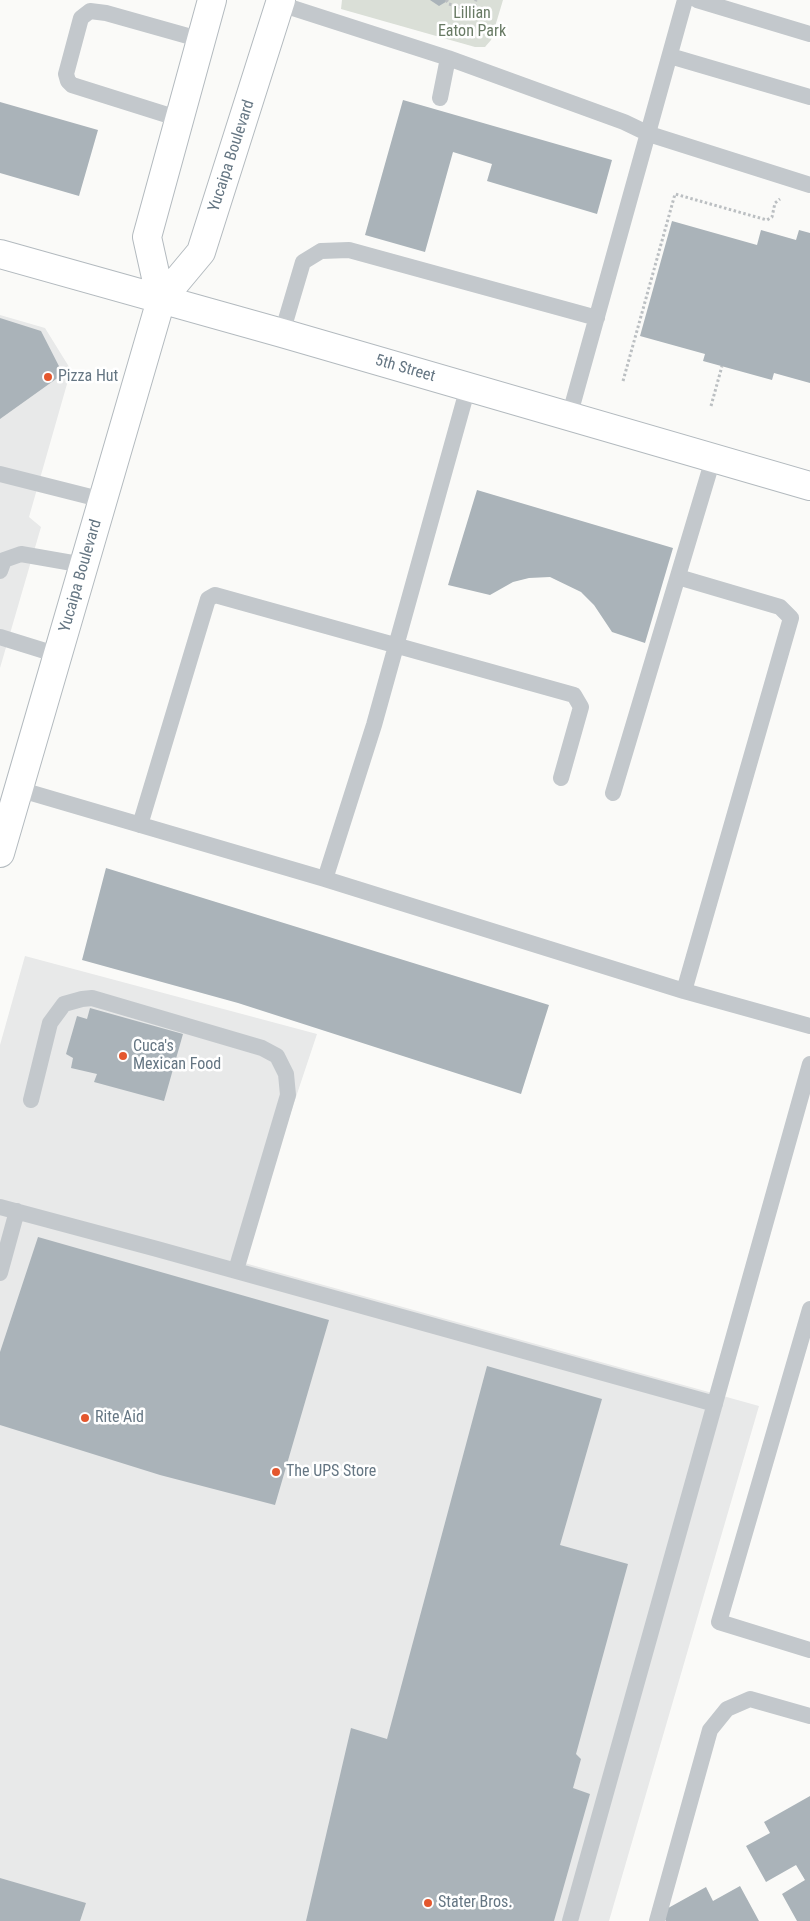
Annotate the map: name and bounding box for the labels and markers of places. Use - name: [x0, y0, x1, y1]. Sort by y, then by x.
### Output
- place label: Pizza Hut: [58, 367, 118, 387]
- marker: Pizza Hut: [42, 371, 54, 383]
- place label: Cuca's Mexican Food: [133, 1037, 221, 1075]
- marker: Cuca's Mexican Food: [117, 1050, 129, 1062]
- place label: Rite Aid: [95, 1408, 144, 1428]
- marker: Rite Aid: [79, 1412, 91, 1424]
- place label: The UPS Store: [286, 1462, 376, 1482]
- marker: The UPS Store: [270, 1466, 282, 1478]
- place label: Stater Bros.: [438, 1893, 512, 1913]
- marker: Stater Bros.: [422, 1897, 434, 1909]

